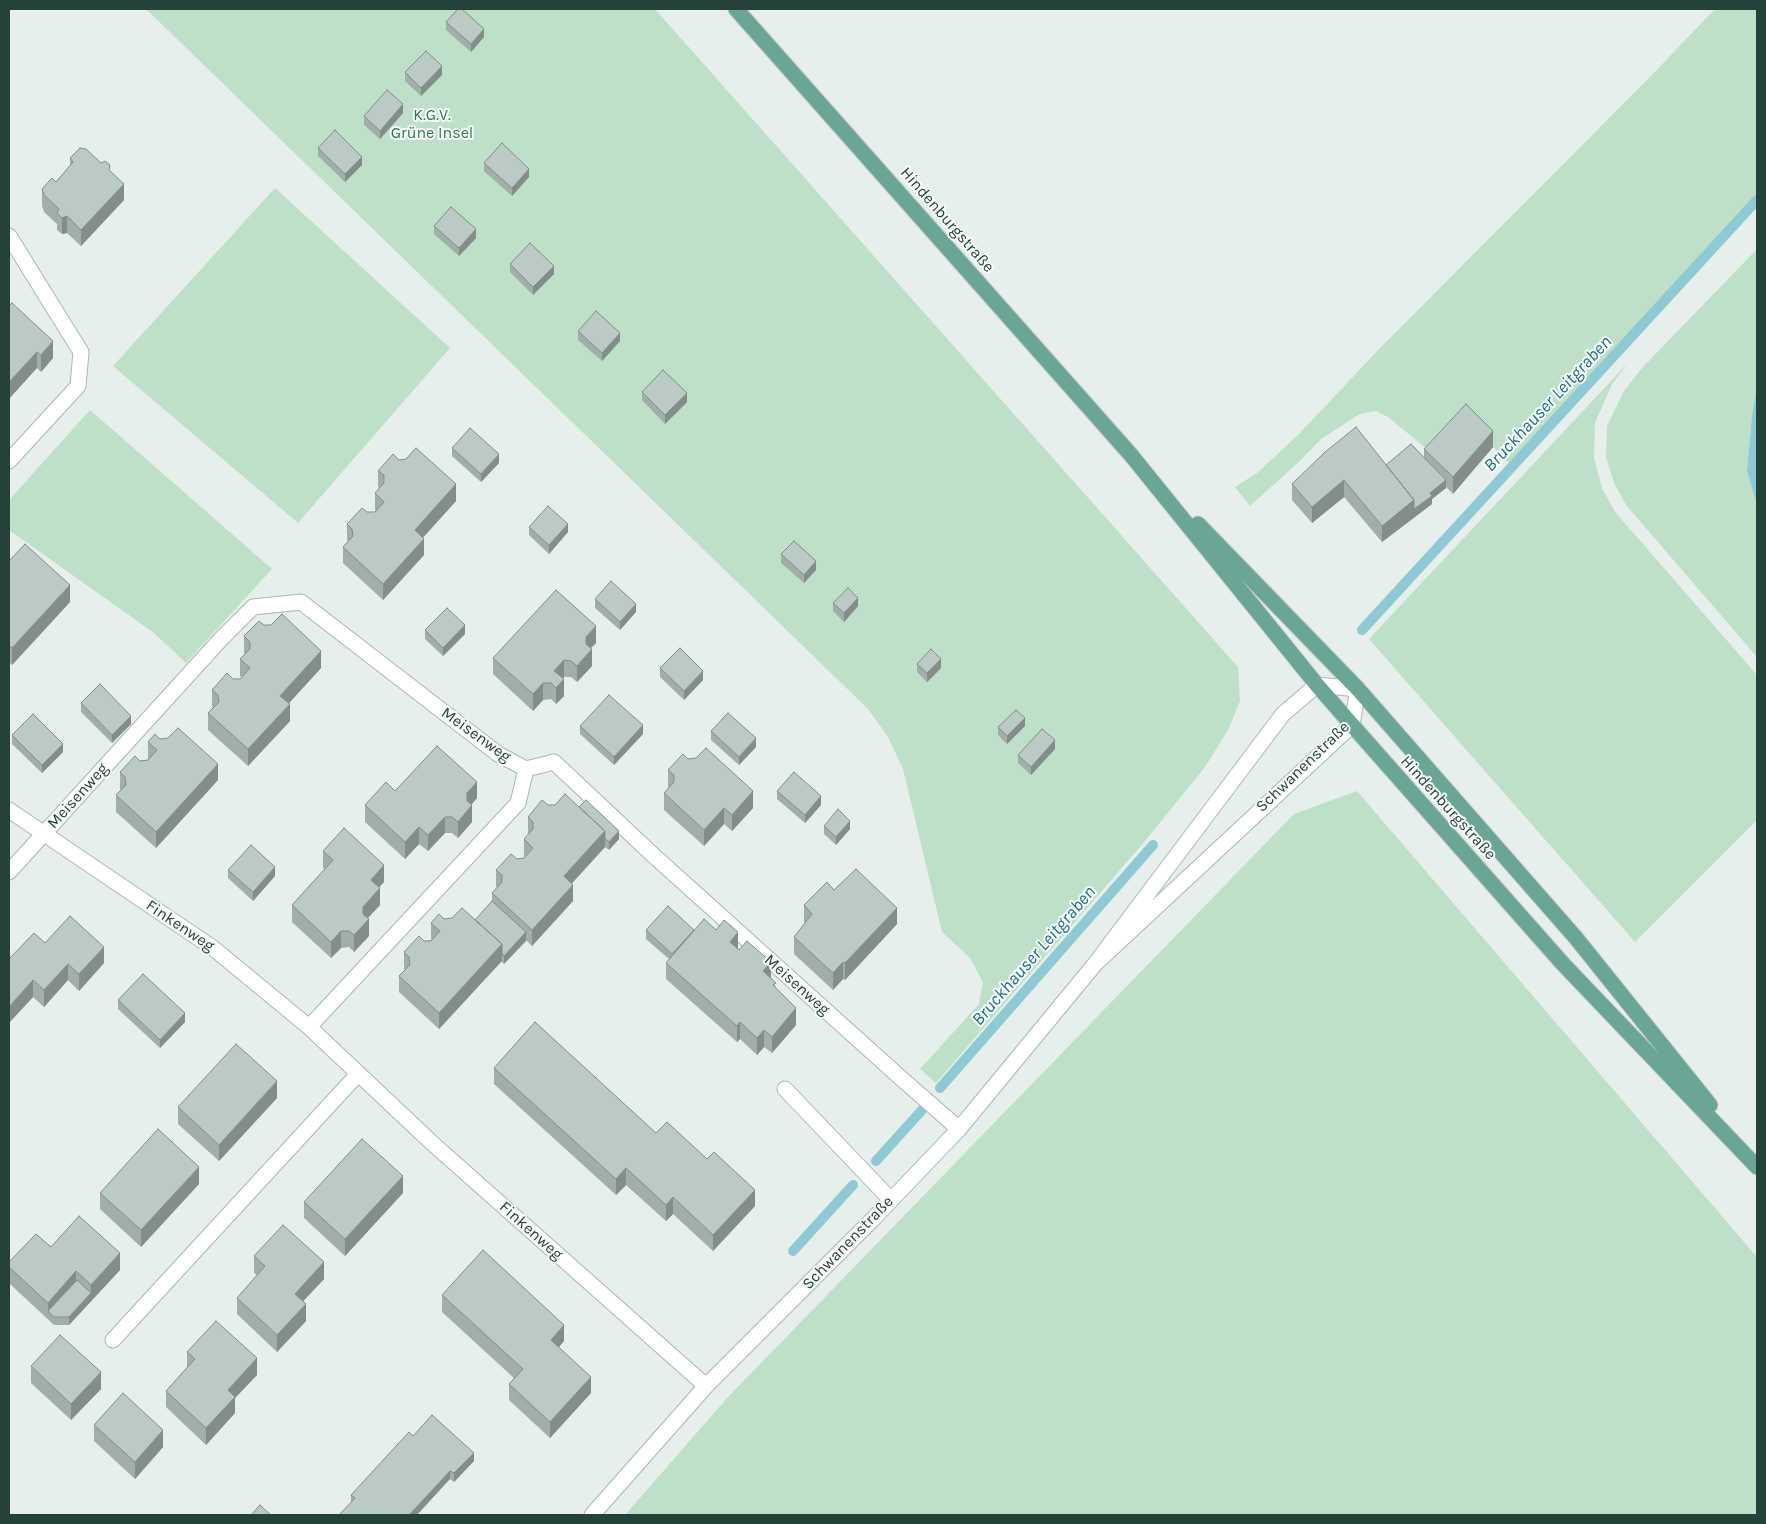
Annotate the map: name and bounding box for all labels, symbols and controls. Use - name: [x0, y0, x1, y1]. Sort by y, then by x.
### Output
- park label: K.G.V. Grüne Insel: [391, 105, 473, 143]
- street label: Hindenburgstraße: [896, 163, 998, 277]
- water label: Bruckhauser Leitgraben: [1479, 332, 1617, 476]
- street label: Meisenweg: [437, 703, 515, 767]
- street label: Schwanenstraße: [1252, 718, 1354, 816]
- street label: Hindenburgstraße: [1396, 752, 1500, 864]
- street label: Meisenweg: [44, 759, 112, 833]
- water label: Bruckhauser Leitgraben: [967, 882, 1101, 1030]
- street label: Finkenweg: [142, 896, 218, 956]
- street label: Meisenweg: [760, 951, 834, 1019]
- street label: Schwanenstraße: [799, 1192, 897, 1294]
- street label: Finkenweg: [495, 1198, 567, 1264]

